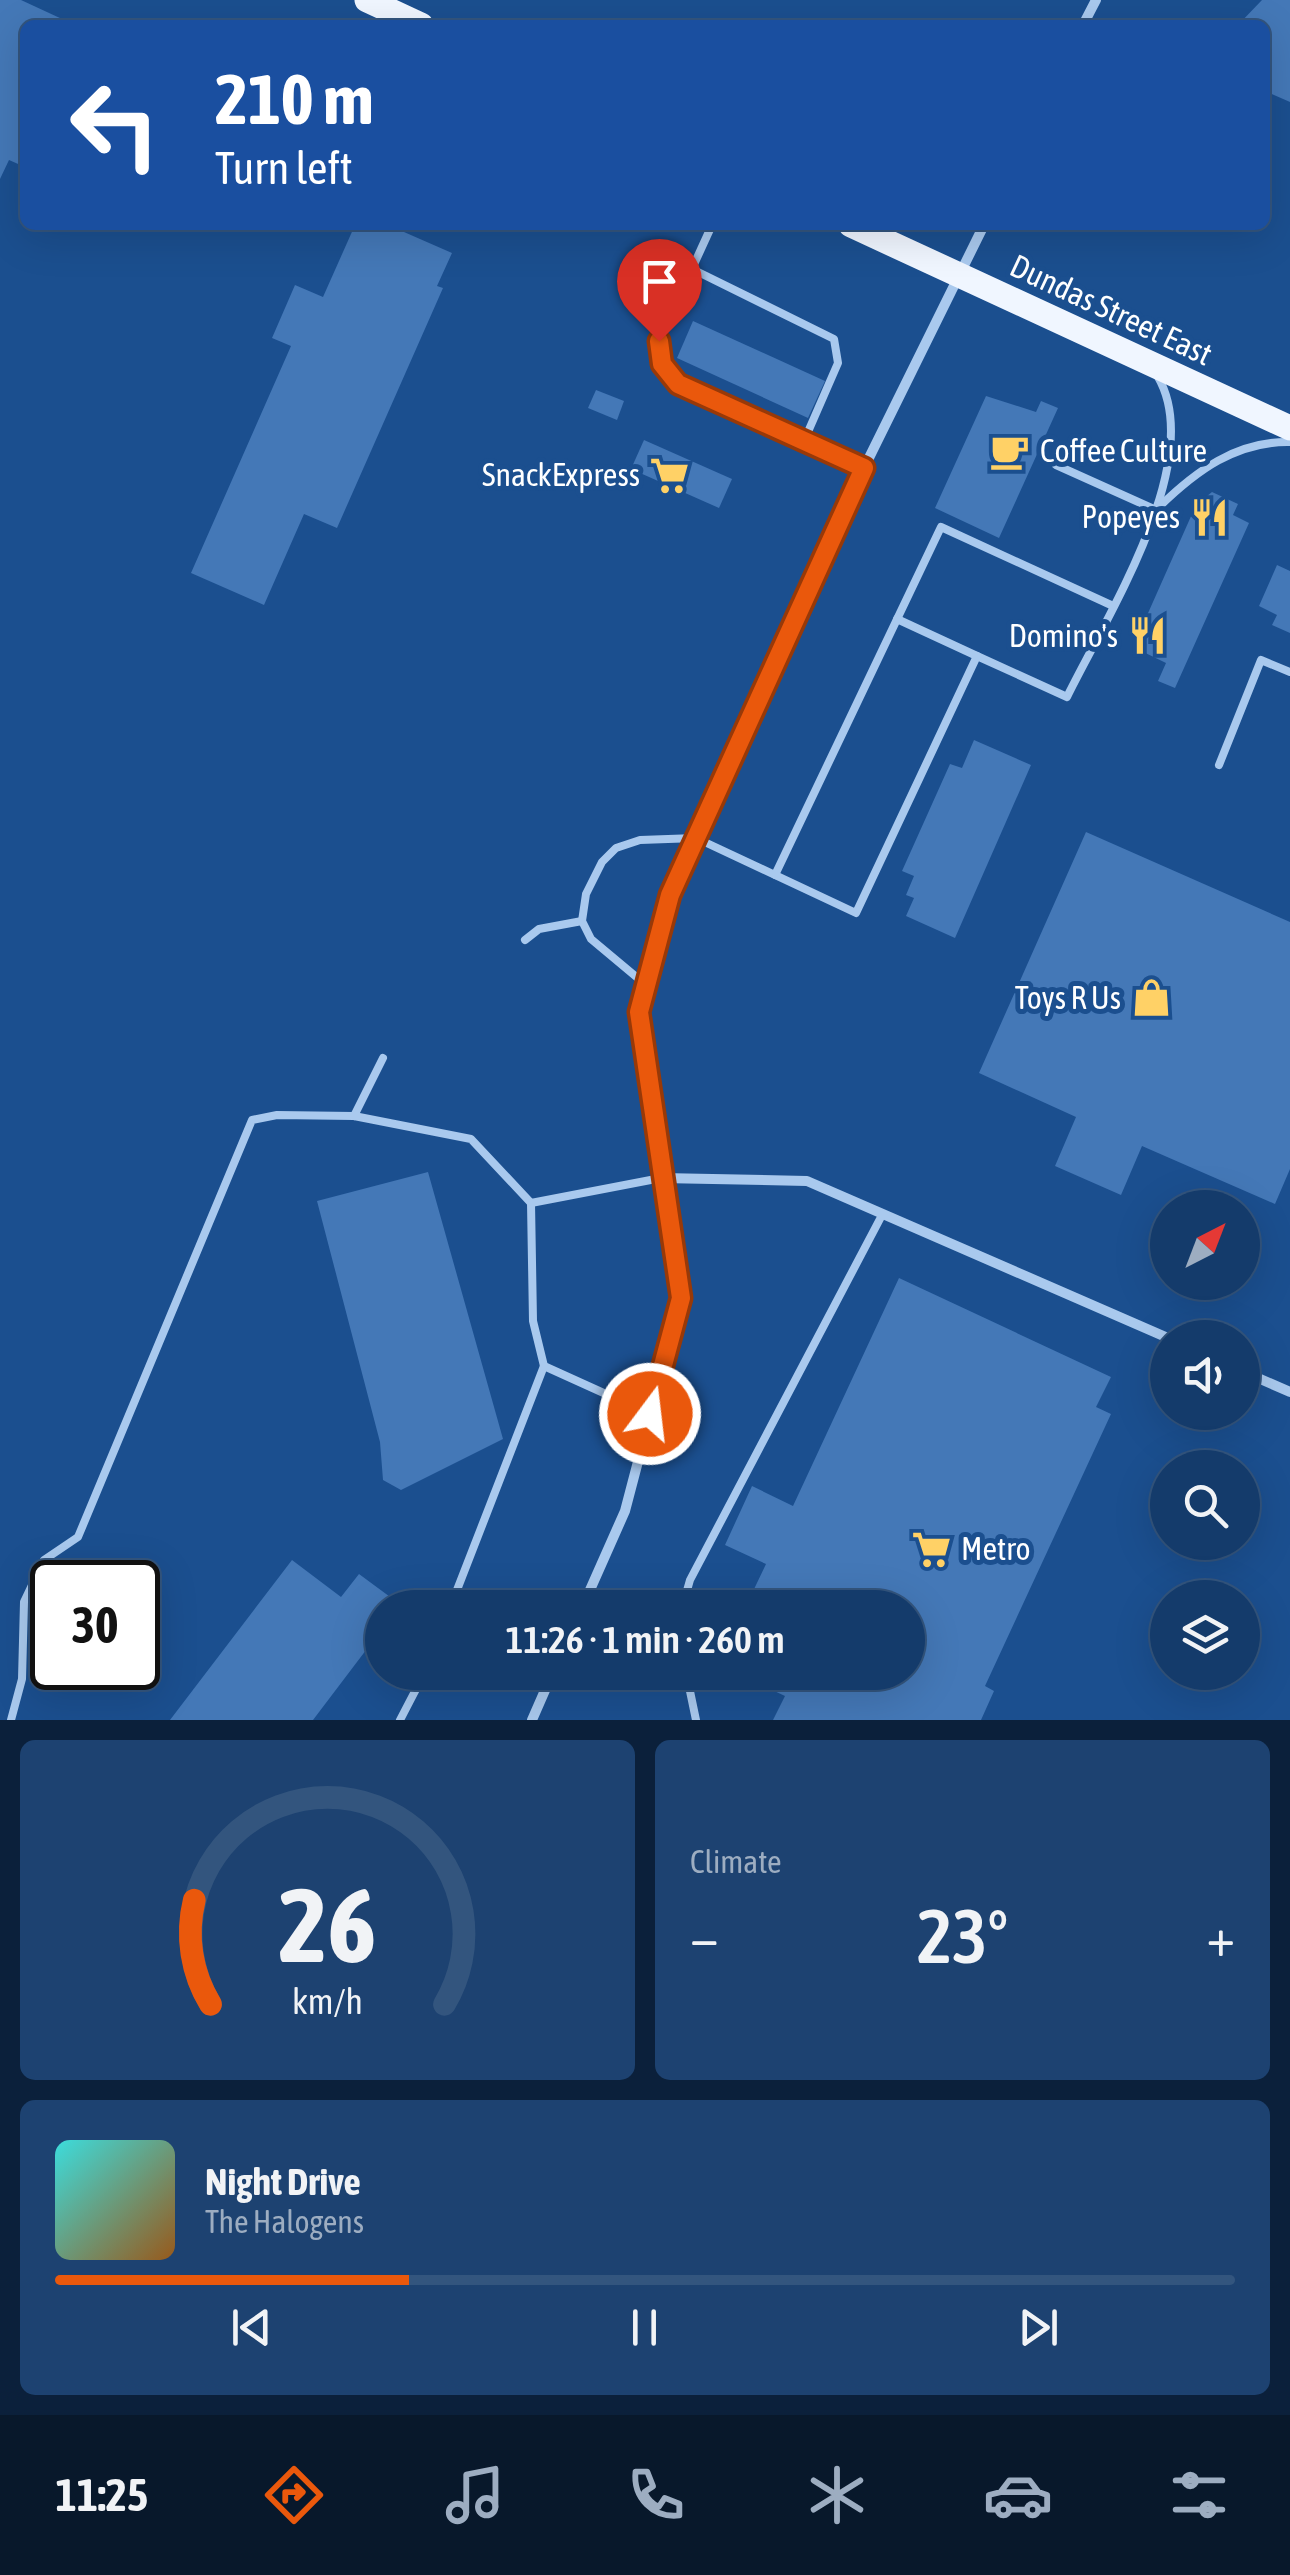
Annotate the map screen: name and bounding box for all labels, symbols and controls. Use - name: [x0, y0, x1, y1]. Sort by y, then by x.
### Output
- text: 210 m: [215, 59, 374, 139]
- icon: left: [50, 60, 180, 190]
- text: Turn left: [215, 142, 353, 194]
- pin: [617, 239, 702, 342]
- street label: Dundas Street East: [1004, 247, 1218, 372]
- icon: arrive: [632, 254, 687, 309]
- cafe icon: Coffee Culture: [989, 430, 1031, 472]
- place label: Coffee Culture: [1040, 432, 1207, 469]
- supermarket icon: SnackExpress: [649, 454, 691, 496]
- place label: SnackExpress: [482, 456, 640, 493]
- restaurant icon: Popeyes: [1189, 496, 1231, 538]
- place label: Popeyes: [1082, 498, 1180, 535]
- restaurant icon: Domino's: [1127, 615, 1169, 657]
- place label: Domino's: [1009, 617, 1118, 654]
- shop icon: Toys R Us: [1130, 977, 1172, 1019]
- place label: Toys R Us: [1015, 979, 1121, 1016]
- north arrow: [1150, 1190, 1260, 1300]
- map controls: [1150, 1190, 1260, 1690]
- button: sound: [1150, 1320, 1260, 1430]
- position arrow: [598, 1362, 702, 1466]
- button: search: [1150, 1450, 1260, 1560]
- supermarket icon: Metro: [910, 1528, 952, 1570]
- place label: Metro: [961, 1530, 1031, 1567]
- speed limit sign: 30: [30, 1560, 160, 1690]
- button: layers: [1150, 1580, 1260, 1690]
- text: 11:26 · 1 min · 260 m: [505, 1618, 785, 1661]
- text: Climate: [690, 1843, 782, 1880]
- text: 26: [279, 1865, 376, 1984]
- text: 23°: [917, 1893, 1008, 1979]
- text: −: [690, 1905, 719, 1968]
- text: +: [1206, 1905, 1235, 1968]
- text: km/h: [292, 1981, 363, 2022]
- text: Night Drive: [205, 2160, 361, 2203]
- text: The Halogens: [205, 2203, 364, 2240]
- icon: previous: [224, 2300, 279, 2355]
- icon: pause: [617, 2300, 672, 2355]
- icon: next: [1011, 2300, 1066, 2355]
- icon: directions: [259, 2460, 329, 2530]
- icon: music: [440, 2460, 510, 2530]
- icon: phone: [621, 2460, 691, 2530]
- icon: climate: [802, 2460, 872, 2530]
- icon: car: [983, 2460, 1053, 2530]
- icon: filters: [1164, 2460, 1234, 2530]
- text: 11:25: [56, 2469, 148, 2521]

